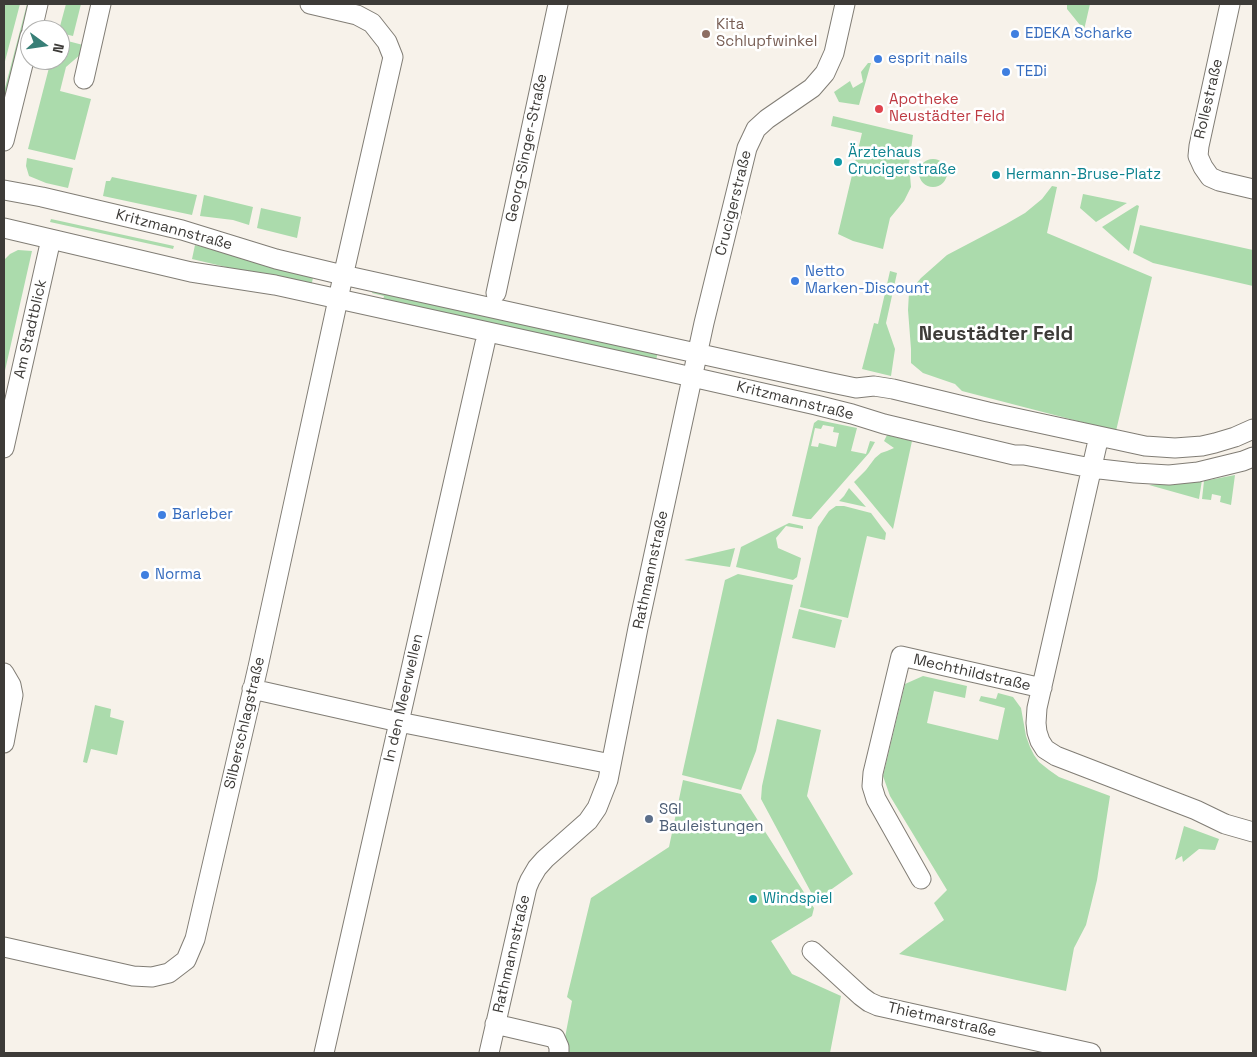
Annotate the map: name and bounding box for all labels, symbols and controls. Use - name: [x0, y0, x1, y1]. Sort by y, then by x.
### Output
- place label: Kita Schlupfwinkel: [716, 16, 817, 51]
- north arrow: [20, 20, 70, 70]
- place label: EDEKA Scharke: [1025, 25, 1132, 43]
- marker: Kita Schlupfwinkel: [700, 28, 712, 40]
- marker: EDEKA Scharke: [1009, 28, 1021, 40]
- text: N: [49, 42, 68, 55]
- place label: esprit nails: [888, 50, 968, 68]
- marker: esprit nails: [872, 53, 884, 65]
- street label: Rollestraße: [1191, 57, 1227, 141]
- place label: TEDi: [1016, 63, 1047, 81]
- marker: TEDi: [1000, 66, 1012, 78]
- street label: Georg-Singer-Straße: [502, 72, 552, 224]
- place label: Apotheke Neustädter Feld: [889, 91, 1005, 126]
- marker: Apotheke Neustädter Feld: [873, 103, 885, 115]
- place label: Ärztehaus Crucigerstraße: [848, 144, 956, 179]
- street label: Crucigerstraße: [712, 148, 756, 258]
- marker: Ärztehaus Crucigerstraße: [832, 156, 844, 168]
- place label: Hermann-Bruse-Platz: [1006, 166, 1161, 184]
- marker: Hermann-Bruse-Platz: [990, 169, 1002, 181]
- street label: Kritzmannstraße: [114, 206, 234, 254]
- place label: Netto Marken-Discount: [805, 263, 930, 298]
- marker: Netto Marken-Discount: [789, 275, 801, 287]
- street label: Am Stadtblick: [11, 278, 51, 380]
- district label: Neustädter Feld: [919, 323, 1073, 347]
- street label: Kritzmannstraße: [735, 378, 855, 424]
- place label: Barleber: [172, 506, 233, 524]
- marker: Barleber: [156, 509, 168, 521]
- street label: Rathmannstraße: [630, 509, 672, 631]
- place label: Norma: [155, 566, 201, 584]
- marker: Norma: [139, 569, 151, 581]
- street label: In den Meerwellen: [381, 632, 427, 764]
- street label: Mechthildstraße: [912, 651, 1032, 695]
- street label: Silberschlagstraße: [221, 655, 269, 791]
- place label: SGI Bauleistungen: [659, 801, 763, 836]
- marker: SGI Bauleistungen: [643, 813, 655, 825]
- place label: Windspiel: [763, 890, 832, 908]
- street label: Rathmannstraße: [490, 893, 534, 1015]
- marker: Windspiel: [747, 893, 759, 905]
- street label: Thietmarstraße: [886, 999, 998, 1041]

